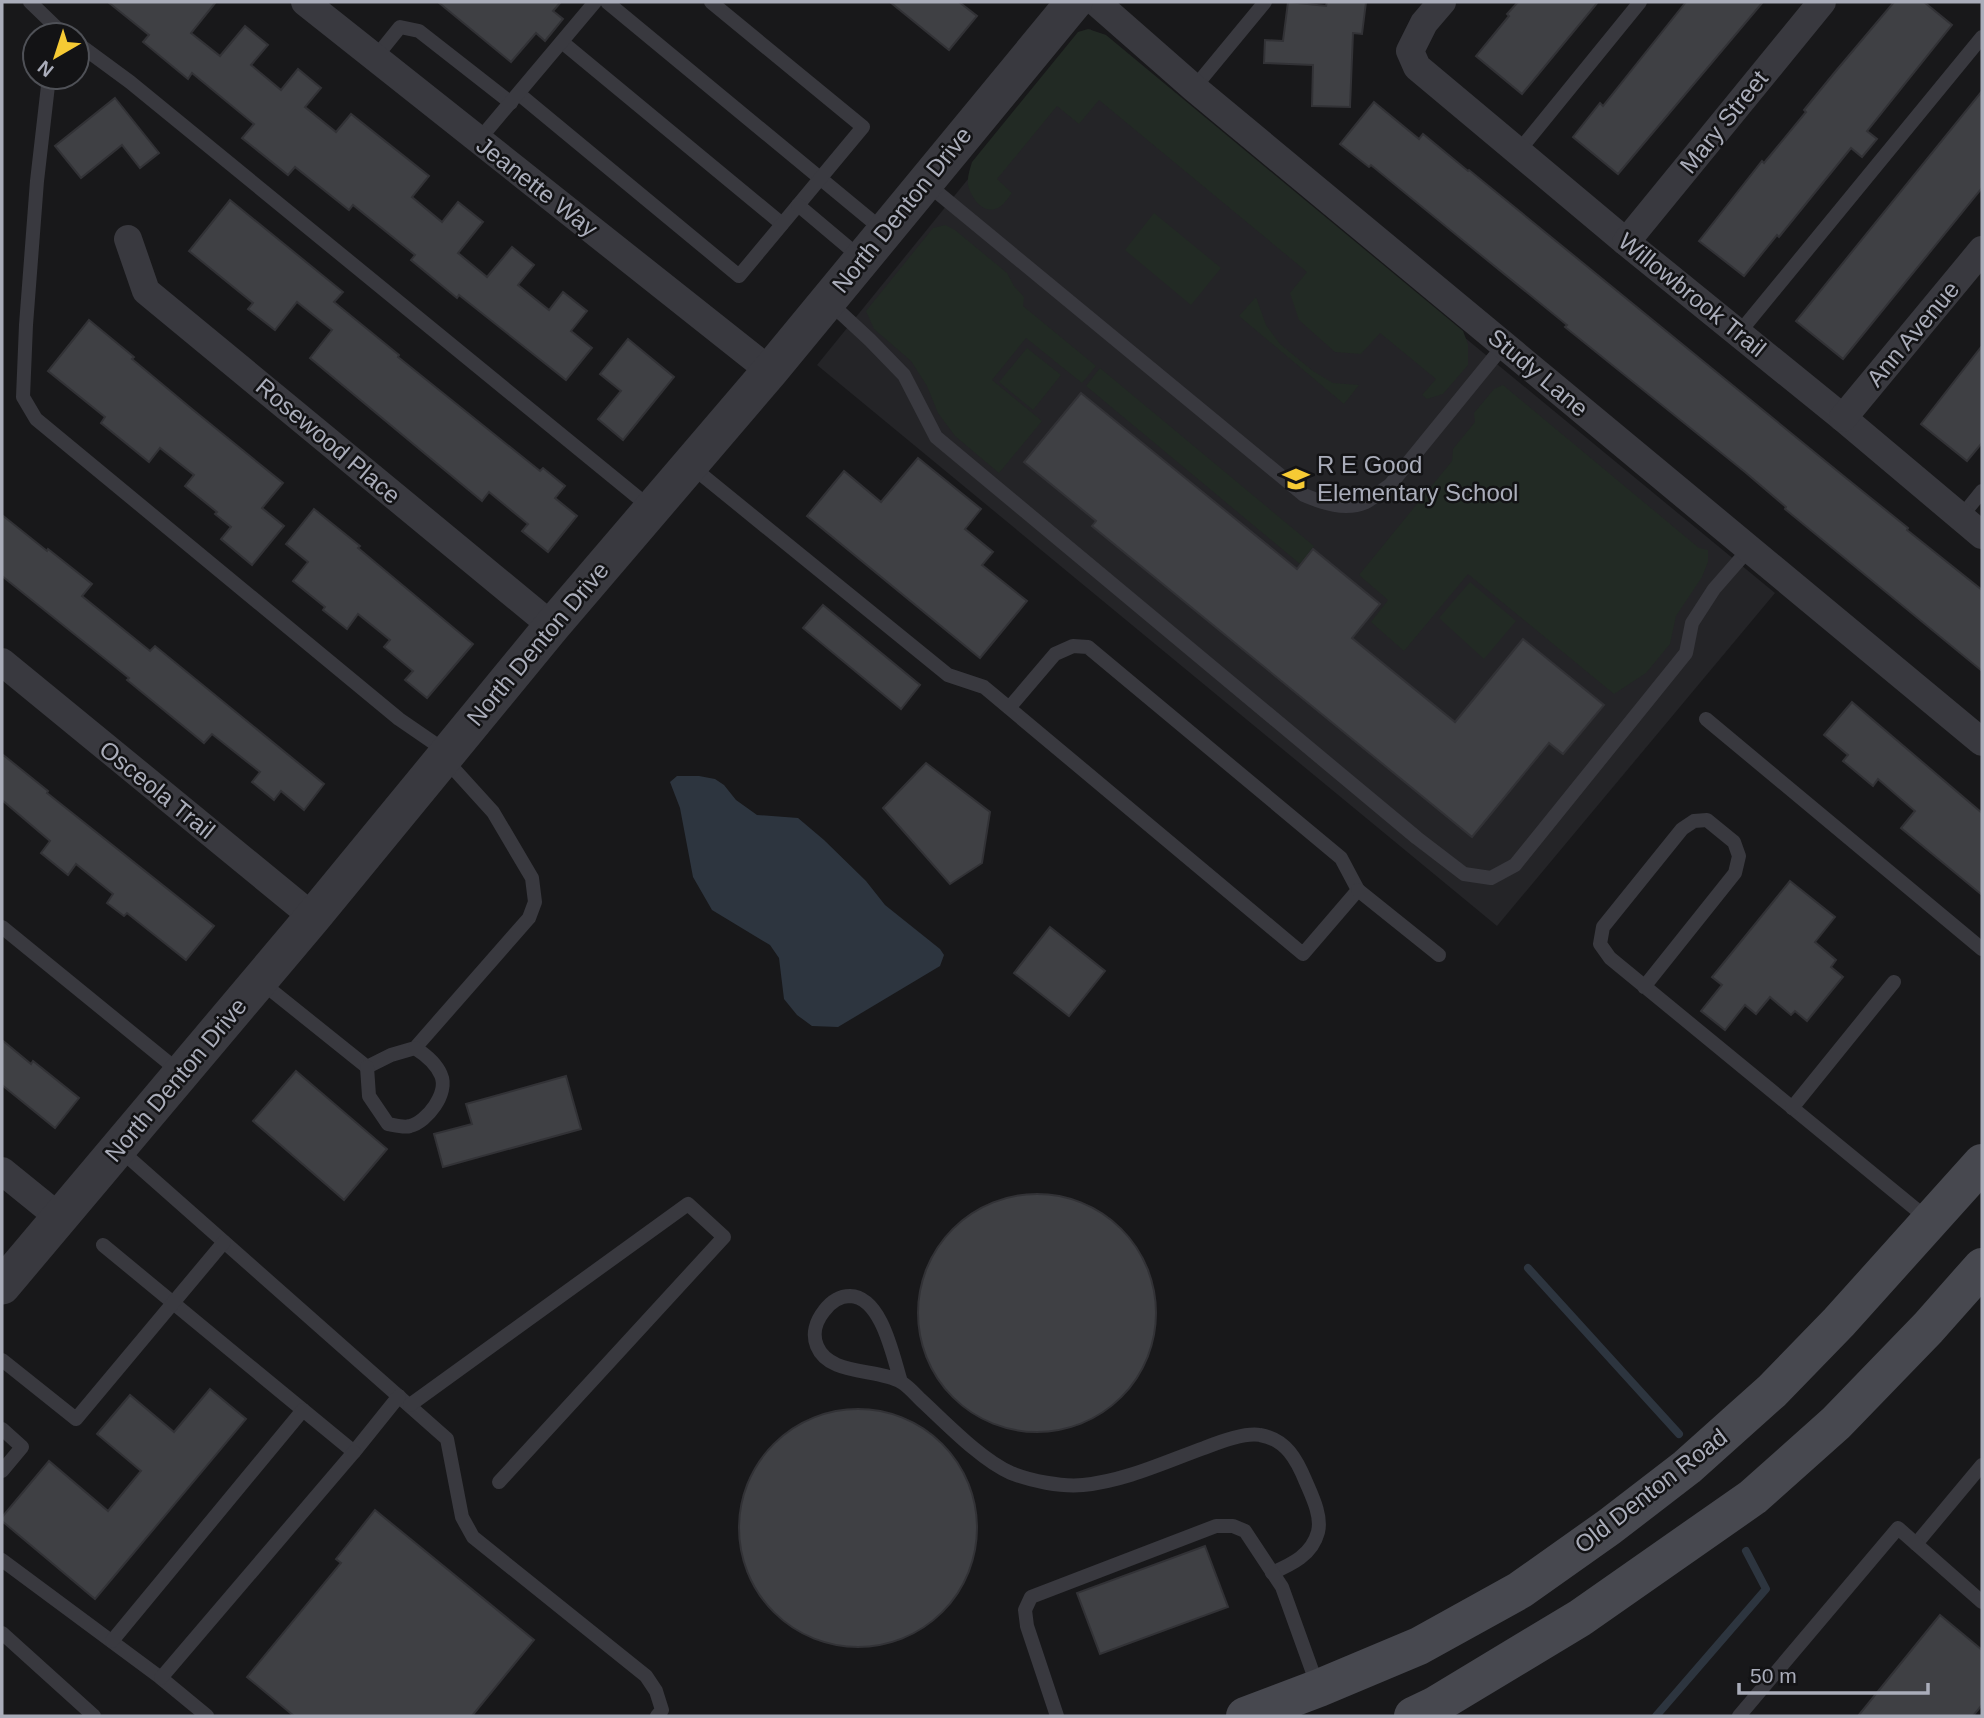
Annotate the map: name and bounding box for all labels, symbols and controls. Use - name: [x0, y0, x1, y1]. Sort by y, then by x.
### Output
- north arrow: [21, 21, 91, 91]
- text: N: [34, 56, 58, 81]
- street label: Mary Street: [1674, 65, 1773, 178]
- street label: North Denton Drive: [826, 121, 977, 298]
- street label: Jeanette Way: [472, 131, 603, 242]
- street label: Willowbrook Trail: [1613, 227, 1771, 362]
- street label: Ann Avenue: [1861, 276, 1964, 392]
- street label: Study Lane: [1483, 323, 1594, 422]
- street label: Rosewood Place: [251, 372, 406, 509]
- place label: R E Good Elementary School: [1317, 451, 1518, 506]
- school or university icon: R E Good Elementary School: [1281, 464, 1311, 494]
- street label: North Denton Drive: [461, 556, 614, 731]
- street label: Osceola Trail: [94, 735, 220, 844]
- street label: North Denton Drive: [99, 992, 252, 1167]
- street label: Old Denton Road: [1569, 1423, 1732, 1558]
- scale bar: [1739, 1652, 1928, 1696]
- text: 50 m: [1750, 1664, 1797, 1687]

